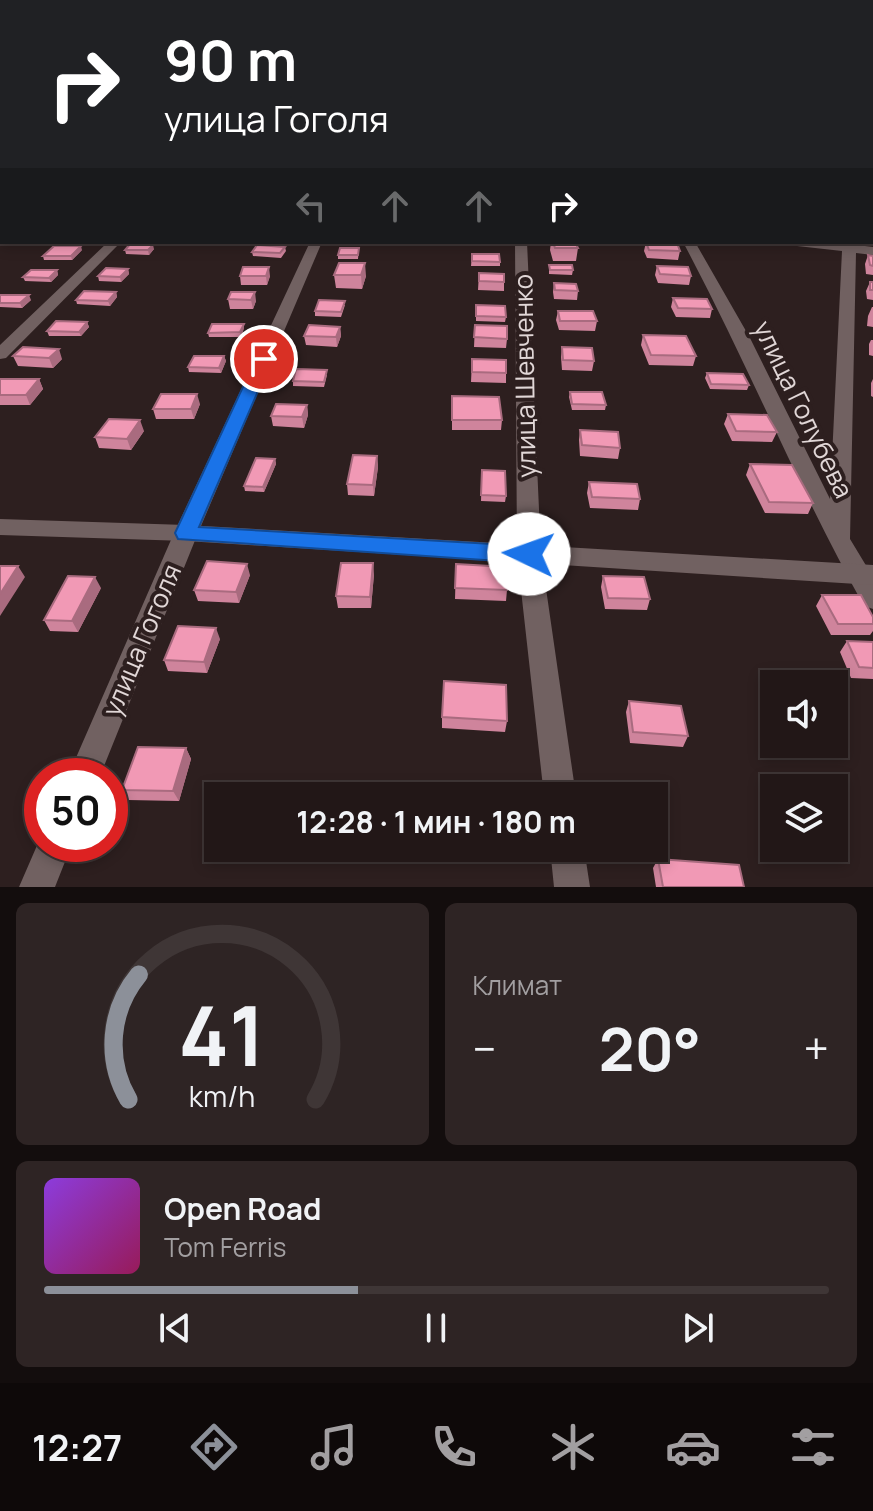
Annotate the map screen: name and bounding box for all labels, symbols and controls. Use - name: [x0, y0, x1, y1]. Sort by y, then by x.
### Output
- text: 90 m: [164, 21, 297, 98]
- icon: right: [32, 32, 136, 136]
- text: улица Гоголя: [164, 94, 389, 143]
- icon: left: [289, 184, 333, 228]
- icon: ahead: [373, 184, 417, 228]
- icon: ahead: [457, 184, 501, 228]
- icon: right: [541, 184, 585, 228]
- street label: улица Шевченко: [504, 274, 544, 478]
- street label: улица Голубева: [745, 314, 863, 504]
- pin: [230, 325, 298, 393]
- icon: arrive: [242, 337, 286, 381]
- position arrow: [487, 512, 571, 596]
- street label: улица Гоголя: [93, 558, 189, 722]
- map controls: [760, 670, 848, 862]
- button: sound: [760, 670, 848, 758]
- speed limit sign: 50: [24, 758, 128, 862]
- button: layers: [760, 774, 848, 862]
- text: 12:28 · 1 мин · 180 m: [296, 801, 576, 842]
- text: Климат: [473, 967, 562, 1003]
- text: 41: [179, 977, 266, 1091]
- text: 20°: [599, 1007, 701, 1089]
- text: −: [473, 1018, 496, 1078]
- text: +: [804, 1018, 829, 1078]
- text: km/h: [189, 1077, 255, 1116]
- text: Open Road: [164, 1188, 321, 1229]
- text: Tom Ferris: [164, 1229, 286, 1265]
- icon: previous: [153, 1306, 197, 1350]
- icon: pause: [414, 1306, 458, 1350]
- icon: next: [676, 1306, 720, 1350]
- icon: directions: [186, 1419, 242, 1475]
- icon: music: [306, 1419, 362, 1475]
- icon: phone: [426, 1419, 482, 1475]
- icon: climate: [545, 1419, 601, 1475]
- icon: car: [665, 1419, 721, 1475]
- icon: filters: [785, 1419, 841, 1475]
- text: 12:27: [32, 1423, 122, 1472]

